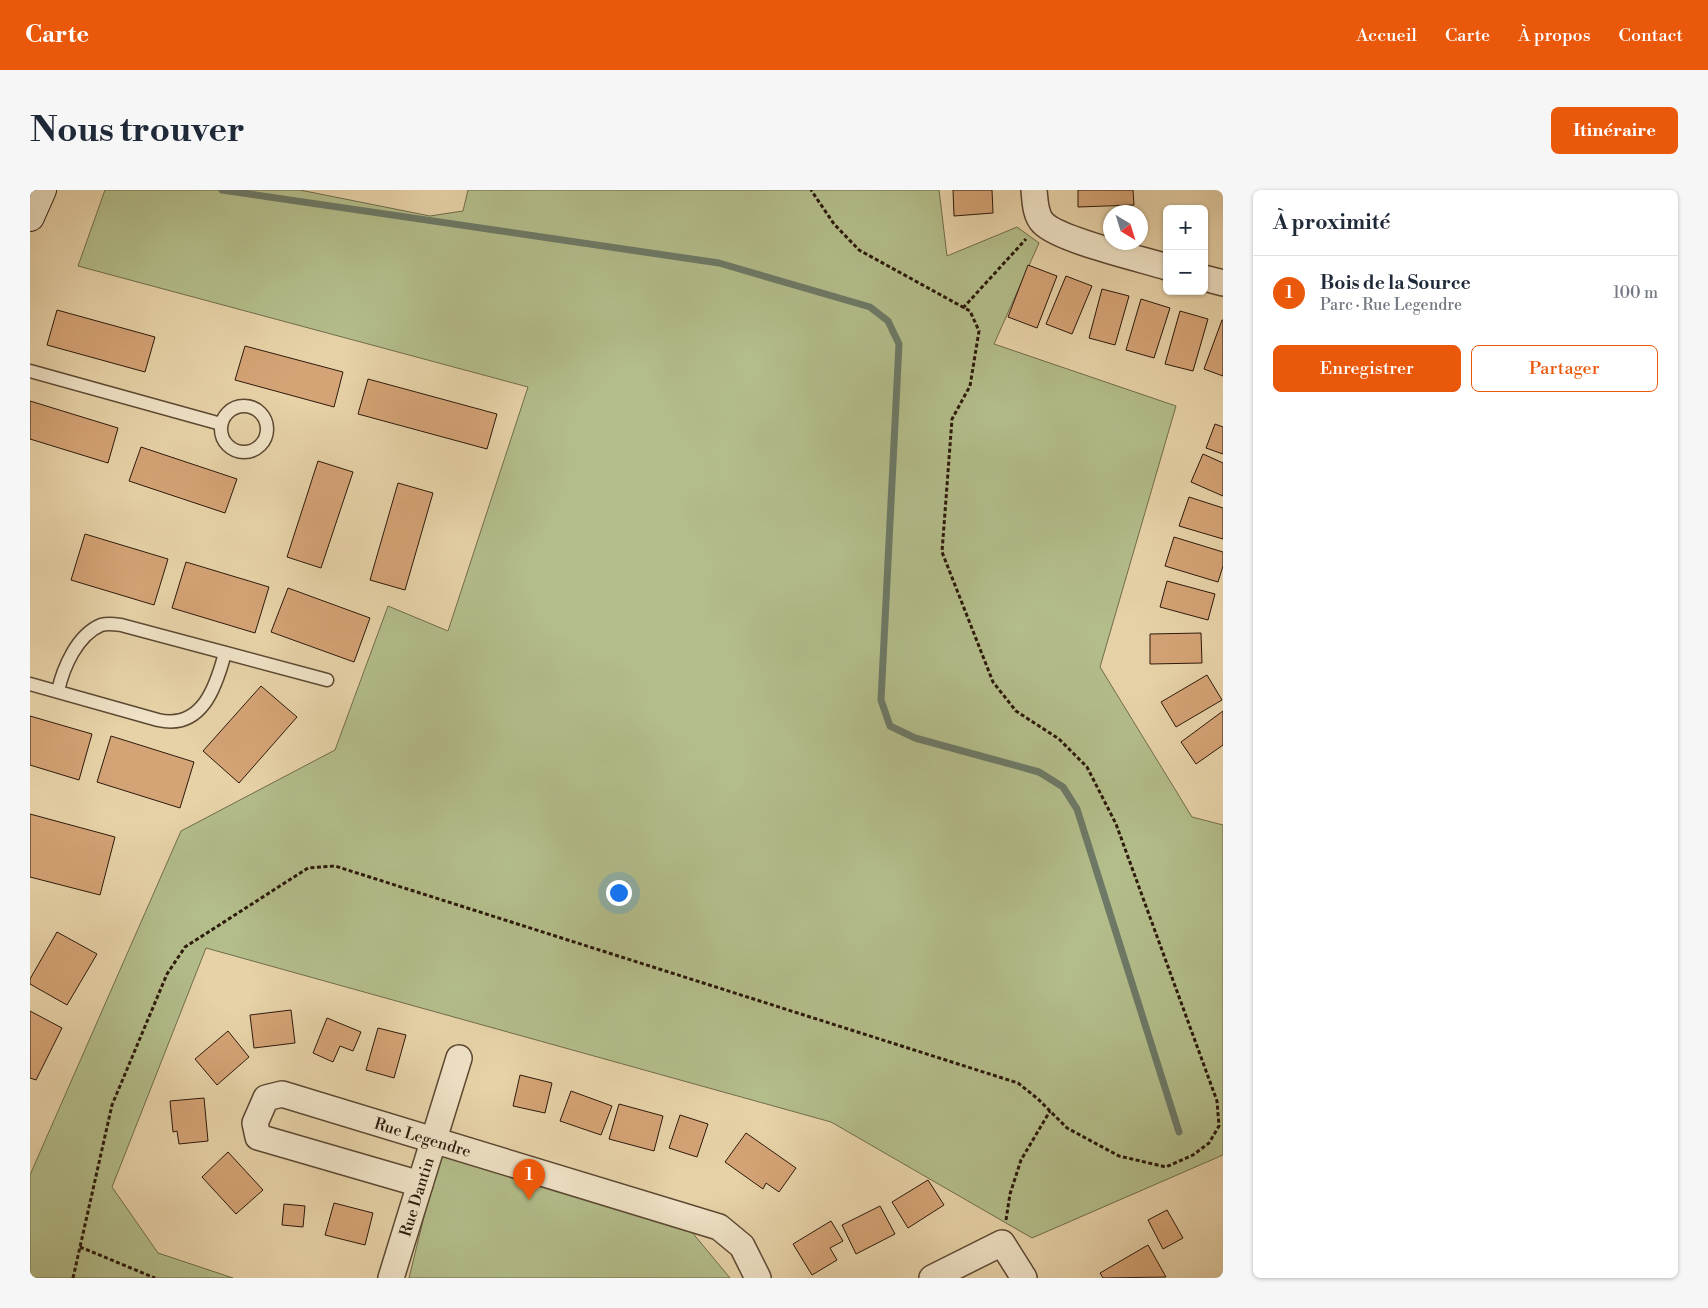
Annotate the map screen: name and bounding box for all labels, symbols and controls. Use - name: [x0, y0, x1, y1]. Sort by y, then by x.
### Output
- text: Carte: [25, 20, 89, 50]
- text: Accueil: [1356, 24, 1417, 47]
- text: Carte: [1445, 24, 1490, 47]
- text: À propos: [1518, 24, 1591, 47]
- text: Contact: [1619, 24, 1683, 47]
- button: Itinéraire: [1551, 107, 1678, 154]
- text: Nous trouver: [30, 109, 245, 152]
- north arrow: [1103, 205, 1148, 250]
- map controls: [1163, 205, 1208, 295]
- button: +: [1163, 205, 1208, 250]
- text: À proximité: [1273, 210, 1390, 236]
- button: −: [1163, 250, 1208, 295]
- text: Bois de la Source: [1320, 271, 1471, 295]
- text: 1: [1285, 283, 1293, 303]
- text: 100 m: [1613, 283, 1658, 303]
- text: Parc · Rue Legendre: [1320, 295, 1462, 315]
- button: Enregistrer: [1273, 345, 1461, 392]
- button: Partager: [1471, 345, 1658, 392]
- your location: [606, 880, 632, 906]
- street label: Rue Legendre: [372, 1114, 473, 1162]
- street label: Rue Dantin: [395, 1154, 439, 1239]
- pin: 1: [513, 1159, 545, 1200]

